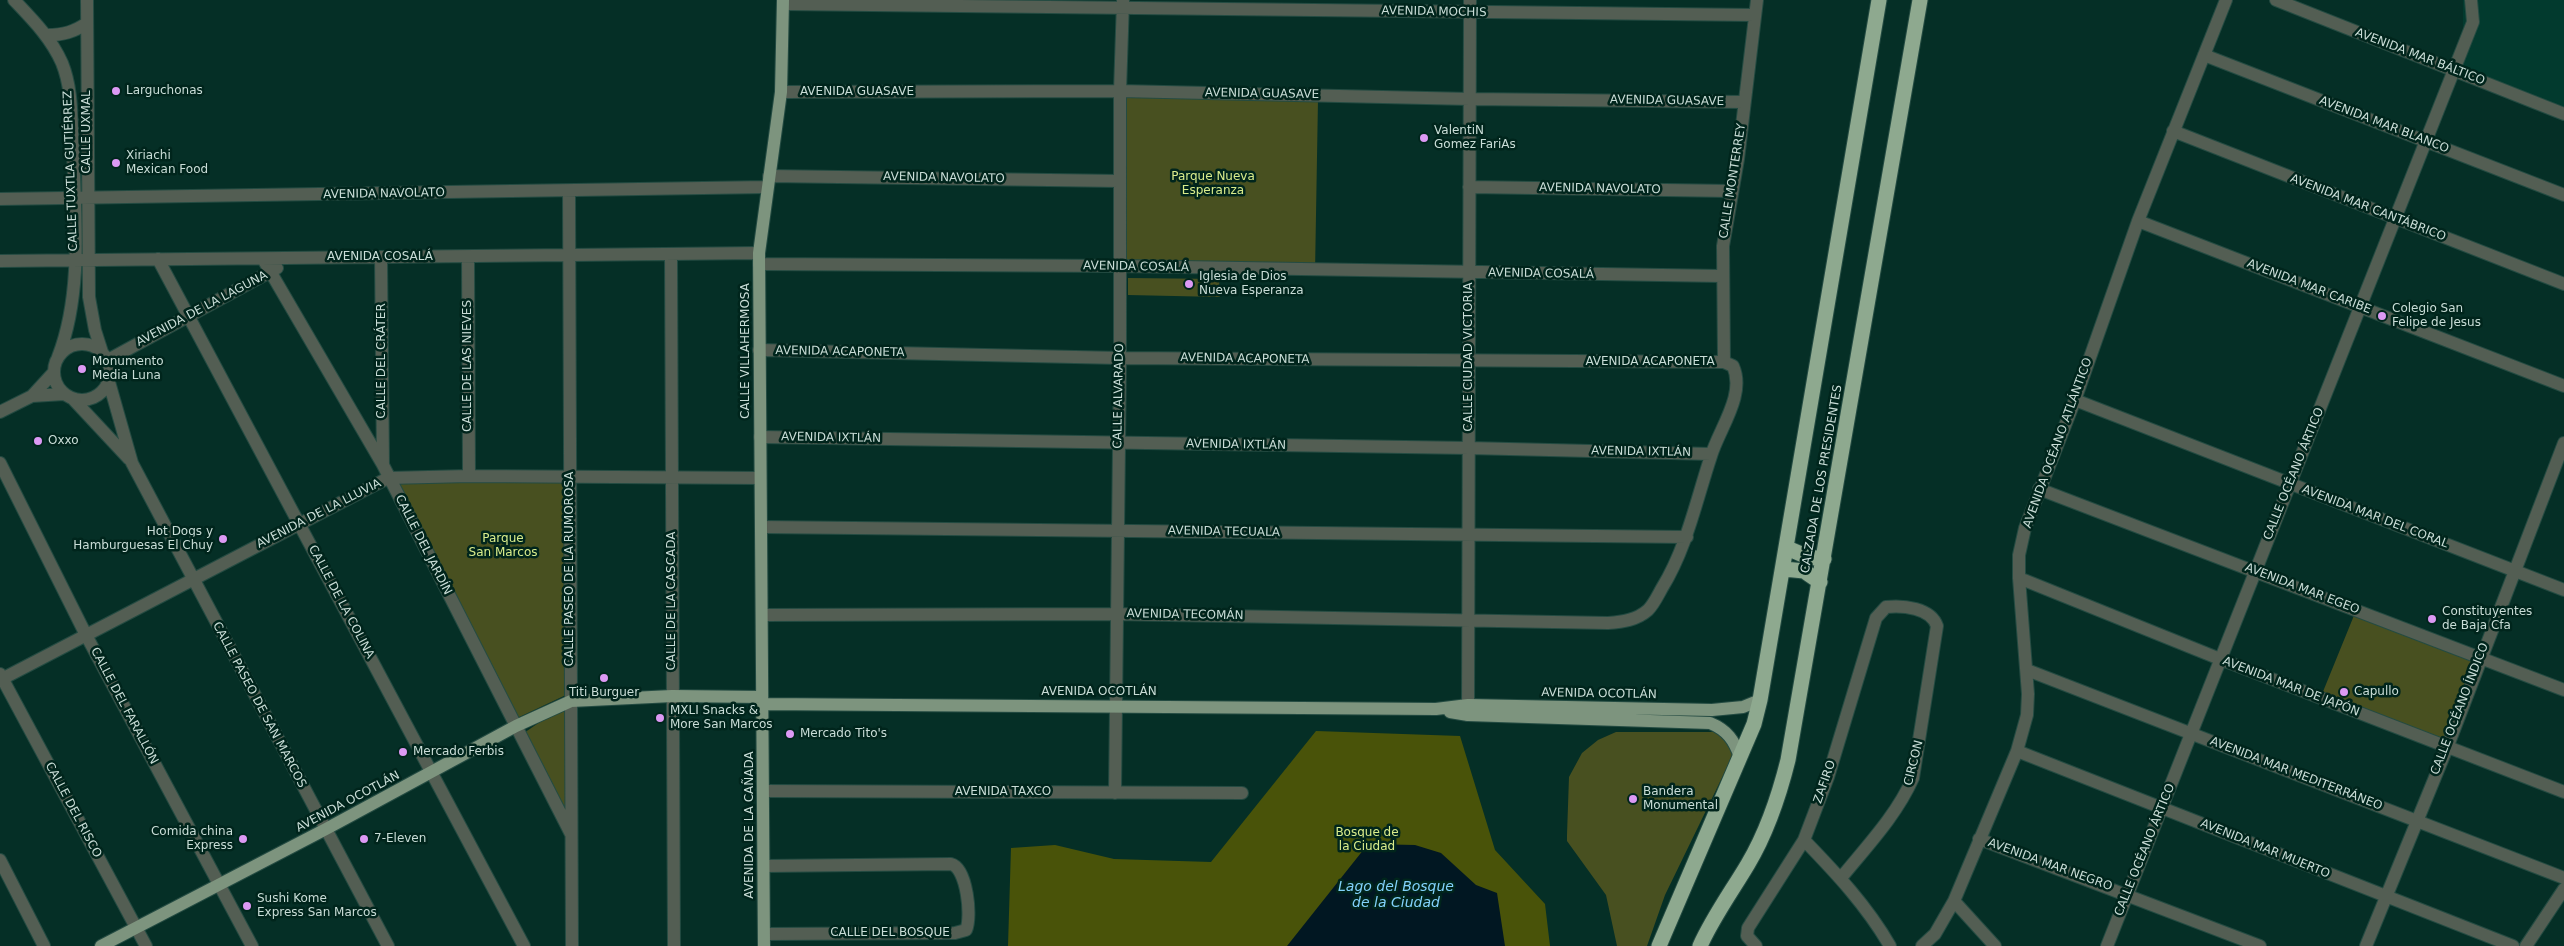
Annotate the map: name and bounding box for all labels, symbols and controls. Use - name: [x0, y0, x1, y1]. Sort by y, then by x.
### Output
- street label: AVENIDA MOCHIS: [1381, 4, 1487, 20]
- street label: AVENIDA MAR BÁLTICO: [2353, 26, 2487, 88]
- place label: Larguchonas: [126, 84, 203, 98]
- marker: Larguchonas: [110, 85, 122, 97]
- street label: AVENIDA GUASAVE: [800, 85, 914, 99]
- street label: AVENIDA GUASAVE: [1205, 86, 1319, 102]
- street label: CALLE TUXTLA GUTIÉRREZ: [61, 90, 81, 252]
- street label: CALLE UXMAL: [80, 90, 94, 174]
- street label: AVENIDA GUASAVE: [1610, 93, 1724, 109]
- street label: AVENIDA MAR BLANCO: [2317, 94, 2451, 156]
- street label: CALLE MONTERREY: [1717, 122, 1749, 240]
- place label: ValentiN Gomez FariAs: [1434, 124, 1516, 152]
- marker: ValentiN Gomez FariAs: [1418, 132, 1430, 144]
- place label: Xiriachi Mexican Food: [126, 149, 208, 177]
- marker: Xiriachi Mexican Food: [110, 157, 122, 169]
- street label: AVENIDA NAVOLATO: [883, 170, 1005, 186]
- park label: Parque Nueva Esperanza: [1171, 170, 1255, 198]
- street label: AVENIDA MAR CANTÁBRICO: [2288, 172, 2448, 244]
- street label: AVENIDA NAVOLATO: [1539, 181, 1661, 197]
- street label: AVENIDA NAVOLATO: [323, 186, 445, 202]
- street label: AVENIDA COSALÁ: [327, 250, 433, 264]
- street label: AVENIDA MAR CARIBE: [2245, 257, 2373, 317]
- street label: AVENIDA COSALÁ: [1083, 259, 1189, 275]
- street label: AVENIDA COSALÁ: [1488, 266, 1594, 282]
- street label: AVENIDA DE LA LAGUNA: [134, 268, 270, 350]
- place label: Iglesia de Dios Nueva Esperanza: [1199, 270, 1304, 298]
- marker: Iglesia de Dios Nueva Esperanza: [1183, 278, 1195, 290]
- street label: CALLE CIUDAD VICTORIA: [1462, 282, 1476, 432]
- street label: CALLE VILLAHERMOSA: [739, 283, 753, 419]
- street label: CALLE DE LAS NIEVES: [461, 300, 475, 432]
- place label: Colegio San Felipe de Jesus: [2392, 302, 2481, 330]
- street label: CALLE DEL CRÁTER: [375, 303, 389, 419]
- marker: Colegio San Felipe de Jesus: [2376, 310, 2388, 322]
- street label: CALLE ALVARADO: [1111, 343, 1127, 449]
- street label: AVENIDA ACAPONETA: [775, 344, 905, 360]
- street label: AVENIDA ACAPONETA: [1180, 351, 1310, 367]
- place label: Monumento Media Luna: [92, 355, 164, 383]
- street label: AVENIDA ACAPONETA: [1585, 355, 1715, 369]
- street label: AVENIDA OCÉANO ATLÁNTICO: [2020, 356, 2096, 530]
- marker: Monumento Media Luna: [76, 363, 88, 375]
- street label: CALZADA DE LOS PRESIDENTES: [1798, 384, 1846, 574]
- street label: CALLE OCÉANO ÁRTICO: [2261, 406, 2327, 542]
- street label: AVENIDA IXTLÁN: [781, 430, 881, 446]
- place label: Oxxo: [48, 434, 79, 448]
- marker: Oxxo: [32, 435, 44, 447]
- street label: AVENIDA IXTLÁN: [1186, 437, 1286, 453]
- street label: AVENIDA IXTLÁN: [1591, 444, 1691, 460]
- street label: CALLE PASEO DE LA RUMOROSA: [563, 472, 577, 666]
- street label: AVENIDA DE LA LLUVIA: [254, 476, 384, 552]
- street label: AVENIDA MAR DEL CORAL: [2300, 482, 2450, 552]
- street label: CALLE DEL JARDÍN: [392, 493, 454, 597]
- street label: AVENIDA TECUALA: [1168, 524, 1280, 540]
- place label: Hot Dogs y Hamburguesas El Chuy: [73, 525, 213, 553]
- street label: CALLE DE LA CASCADA: [665, 531, 679, 671]
- park label: Parque San Marcos: [469, 532, 537, 560]
- marker: Hot Dogs y Hamburguesas El Chuy: [217, 533, 229, 545]
- street label: CALLE DE LA COLINA: [305, 543, 377, 661]
- street label: AVENIDA MAR EGEO: [2243, 561, 2361, 617]
- place label: Constituyentes de Baja Cfa: [2442, 605, 2532, 633]
- street label: AVENIDA TECOMÁN: [1126, 607, 1244, 623]
- marker: Constituyentes de Baja Cfa: [2426, 613, 2438, 625]
- street label: CALLE PASEO DE SAN MARCOS: [209, 620, 309, 790]
- street label: CALLE OCÉANO ÍNDICO: [2428, 641, 2492, 777]
- street label: CALLE DEL FARALLÓN: [87, 645, 161, 767]
- street label: AVENIDA MAR DE JAPÓN: [2221, 654, 2361, 720]
- marker: Titi Burguer: [598, 672, 610, 684]
- street label: AVENIDA OCOTLÁN: [1041, 685, 1157, 699]
- place label: Capullo: [2354, 685, 2399, 699]
- place label: Titi Burguer: [569, 686, 639, 700]
- street label: AVENIDA OCOTLÁN: [1541, 686, 1657, 702]
- marker: Capullo: [2338, 686, 2350, 698]
- place label: MXLI Snacks & More San Marcos: [670, 704, 773, 732]
- marker: MXLI Snacks & More San Marcos: [654, 712, 666, 724]
- place label: Mercado Tito's: [800, 727, 887, 741]
- marker: Mercado Tito's: [784, 728, 796, 740]
- street label: AVENIDA MAR MEDITERRÁNEO: [2208, 734, 2384, 814]
- street label: CIRCON: [1901, 739, 1927, 787]
- place label: Mercado Ferbis: [413, 745, 504, 759]
- marker: Mercado Ferbis: [397, 746, 409, 758]
- street label: AVENIDA DE LA CAÑADA: [743, 751, 757, 899]
- street label: ZAFIRO: [1811, 759, 1839, 805]
- street label: CALLE DEL RISCO: [42, 760, 104, 860]
- street label: AVENIDA OCOTLÁN: [294, 769, 402, 835]
- street label: CALLE OCÉANO ÁRTICO: [2112, 782, 2178, 918]
- street label: AVENIDA TAXCO: [955, 785, 1051, 799]
- place label: Bandera Monumental: [1643, 785, 1718, 813]
- marker: Bandera Monumental: [1627, 793, 1639, 805]
- street label: AVENIDA MAR MUERTO: [2198, 816, 2332, 882]
- place label: Comida china Express: [151, 825, 233, 853]
- park label: Bosque de la Ciudad: [1335, 826, 1399, 854]
- place label: 7-Eleven: [374, 832, 426, 846]
- marker: Comida china Express: [237, 833, 249, 845]
- marker: 7-Eleven: [358, 833, 370, 845]
- street label: AVENIDA MAR NEGRO: [1986, 836, 2114, 894]
- water label: Lago del Bosque de la Ciudad: [1338, 879, 1454, 912]
- place label: Sushi Kome Express San Marcos: [257, 892, 377, 920]
- marker: Sushi Kome Express San Marcos: [241, 900, 253, 912]
- street label: CALLE DEL BOSQUE: [830, 926, 950, 940]

